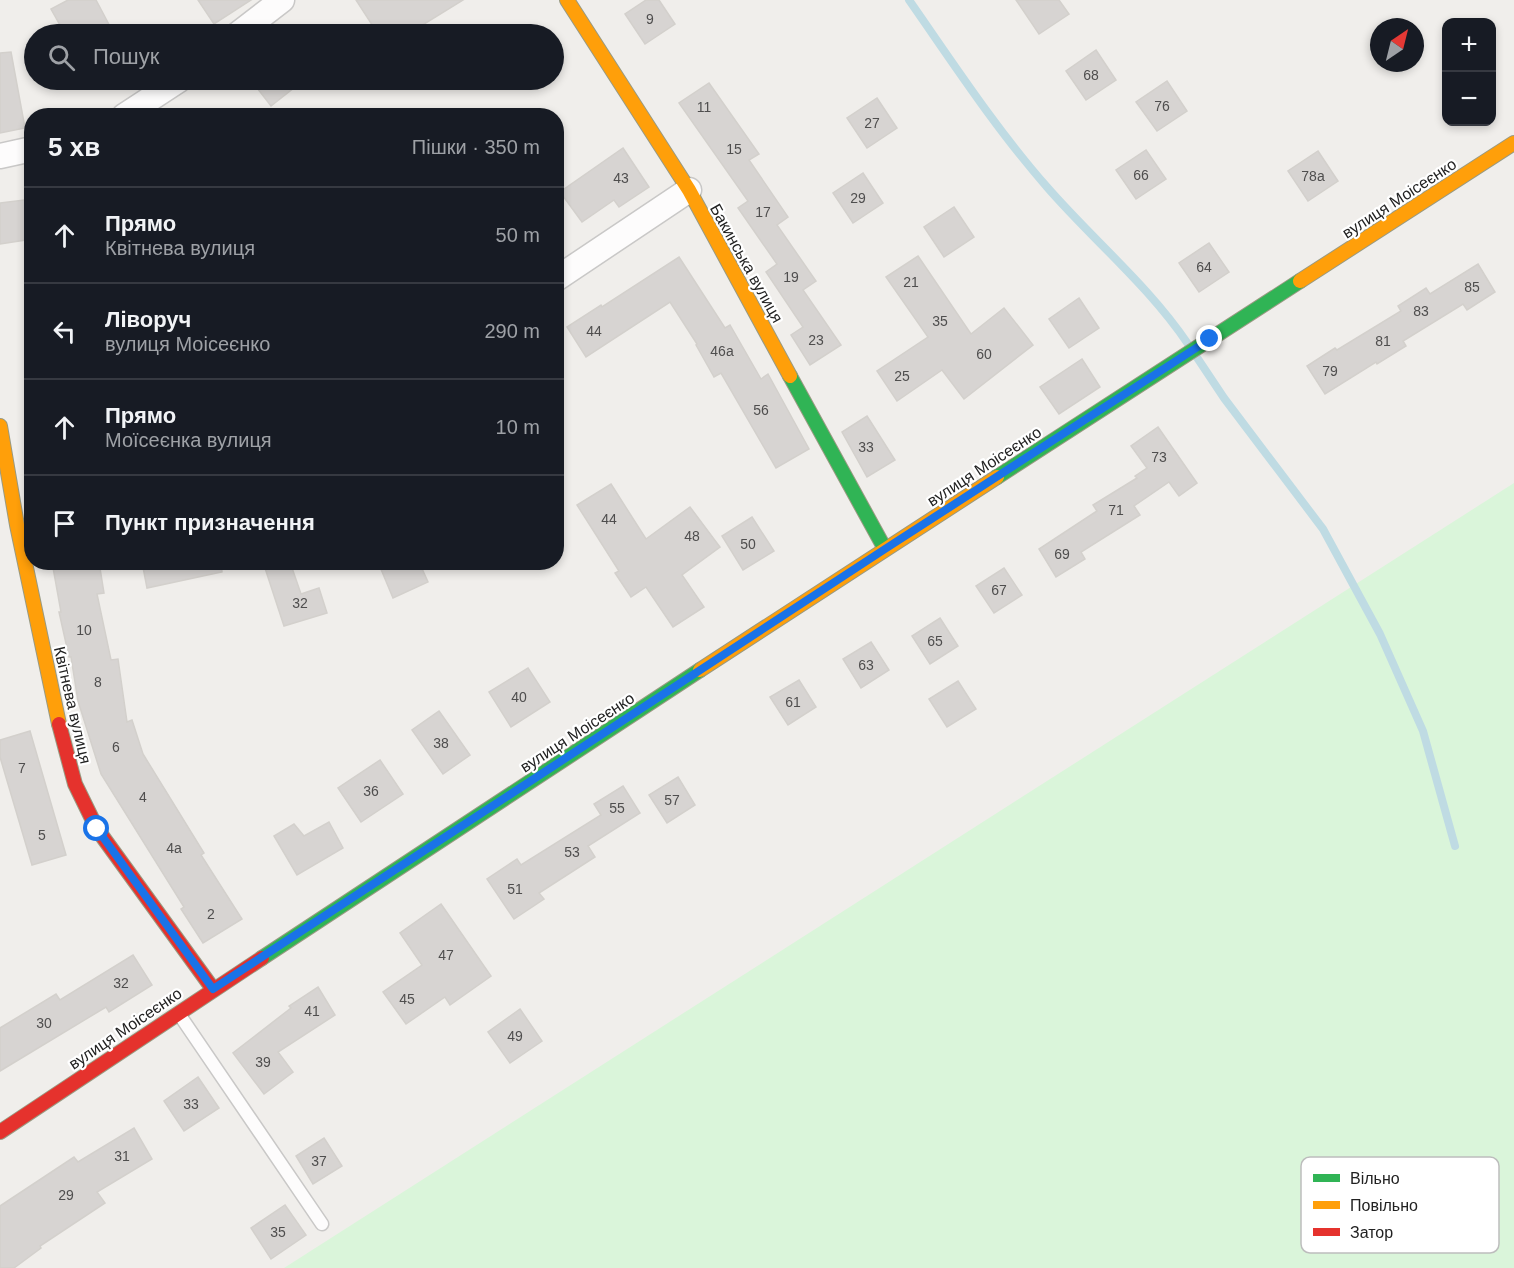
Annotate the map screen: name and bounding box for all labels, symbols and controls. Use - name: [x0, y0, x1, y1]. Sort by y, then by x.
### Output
- house number: 9: [646, 11, 654, 27]
- north arrow: [1370, 18, 1424, 72]
- map controls: [1442, 18, 1496, 126]
- button: +: [1442, 18, 1496, 72]
- search box: [24, 24, 564, 90]
- icon: search: [45, 41, 78, 74]
- text: Пошук: [93, 44, 159, 69]
- house number: 68: [1083, 67, 1099, 83]
- button: −: [1442, 72, 1496, 126]
- house number: 76: [1154, 98, 1170, 114]
- house number: 11: [697, 99, 711, 115]
- house number: 27: [864, 115, 880, 131]
- text: 5 хв: [48, 132, 100, 162]
- text: Пішки · 350 m: [412, 136, 540, 158]
- house number: 15: [726, 141, 742, 157]
- street label: вулиця Моісеєнко: [1339, 155, 1459, 242]
- house number: 66: [1133, 167, 1149, 183]
- house number: 78а: [1301, 168, 1325, 184]
- house number: 43: [613, 170, 629, 186]
- house number: 29: [850, 190, 866, 206]
- street label: Бакинська вулиця: [707, 201, 786, 326]
- house number: 17: [755, 204, 771, 220]
- text: Прямо: [105, 211, 176, 236]
- icon: ahead: [48, 219, 81, 252]
- text: 50 m: [496, 224, 540, 246]
- text: Квітнева вулиця: [105, 237, 255, 259]
- house number: 64: [1196, 259, 1212, 275]
- house number: 19: [783, 269, 799, 285]
- house number: 21: [903, 274, 919, 290]
- house number: 85: [1464, 279, 1480, 295]
- house number: 83: [1413, 303, 1429, 319]
- text: Ліворуч: [105, 307, 191, 332]
- house number: 35: [932, 313, 948, 329]
- icon: left: [48, 315, 81, 348]
- text: 290 m: [484, 320, 540, 342]
- house number: 44: [586, 323, 602, 339]
- route end: [1196, 325, 1222, 351]
- house number: 23: [808, 332, 824, 348]
- text: вулиця Моісеєнко: [105, 333, 270, 355]
- house number: 81: [1375, 333, 1391, 349]
- house number: 46а: [710, 343, 734, 359]
- house number: 60: [976, 346, 992, 362]
- house number: 79: [1322, 363, 1338, 379]
- house number: 25: [894, 368, 910, 384]
- house number: 56: [753, 402, 769, 418]
- text: Прямо: [105, 403, 176, 428]
- icon: ahead: [48, 411, 81, 444]
- text: 10 m: [496, 416, 540, 438]
- street label: вулиця Моісеєнко: [924, 423, 1044, 510]
- text: Моїсеєнка вулиця: [105, 429, 272, 451]
- house number: 33: [858, 439, 874, 455]
- house number: 73: [1151, 449, 1167, 465]
- house number: 71: [1108, 502, 1124, 518]
- icon: arrive: [48, 507, 81, 540]
- text: Пункт призначення: [105, 510, 315, 535]
- house number: 44: [601, 511, 617, 527]
- house number: 48: [684, 528, 700, 544]
- house number: 50: [740, 536, 756, 552]
- house number: 69: [1054, 546, 1070, 562]
- house number: 67: [991, 582, 1007, 598]
- house number: 32: [292, 595, 308, 611]
- house number: 10: [76, 622, 92, 638]
- house number: 65: [927, 633, 943, 649]
- street label: Квітнева вулиця: [51, 645, 94, 765]
- house number: 63: [858, 657, 874, 673]
- house number: 8: [94, 674, 102, 690]
- house number: 40: [511, 689, 527, 705]
- street label: вулиця Моісеєнко: [517, 689, 637, 776]
- house number: 61: [785, 694, 801, 710]
- house number: 38: [433, 735, 449, 751]
- house number: 6: [112, 739, 120, 755]
- house number: 7: [18, 760, 26, 776]
- house number: 36: [363, 783, 379, 799]
- house number: 4: [139, 789, 147, 805]
- house number: 57: [664, 792, 680, 808]
- house number: 55: [609, 800, 625, 816]
- route start: [83, 815, 109, 841]
- house number: 5: [38, 827, 46, 843]
- house number: 4а: [166, 840, 182, 856]
- house number: 53: [564, 844, 580, 860]
- house number: 51: [507, 881, 523, 897]
- house number: 2: [207, 906, 215, 922]
- house number: 47: [438, 947, 454, 963]
- house number: 32: [113, 975, 129, 991]
- street label: вулиця Моісеєнко: [66, 984, 185, 1072]
- house number: 45: [399, 991, 415, 1007]
- house number: 41: [304, 1003, 320, 1019]
- house number: 30: [36, 1015, 52, 1031]
- house number: 49: [507, 1028, 523, 1044]
- house number: 39: [255, 1054, 271, 1070]
- house number: 33: [183, 1096, 199, 1112]
- house number: 31: [114, 1148, 130, 1164]
- house number: 37: [311, 1153, 327, 1169]
- legend: [1301, 1157, 1499, 1253]
- text: Вільно: [1350, 1170, 1400, 1187]
- house number: 29: [58, 1187, 74, 1203]
- text: Повільно: [1350, 1197, 1418, 1214]
- house number: 35: [270, 1224, 286, 1240]
- text: Затор: [1350, 1224, 1393, 1241]

